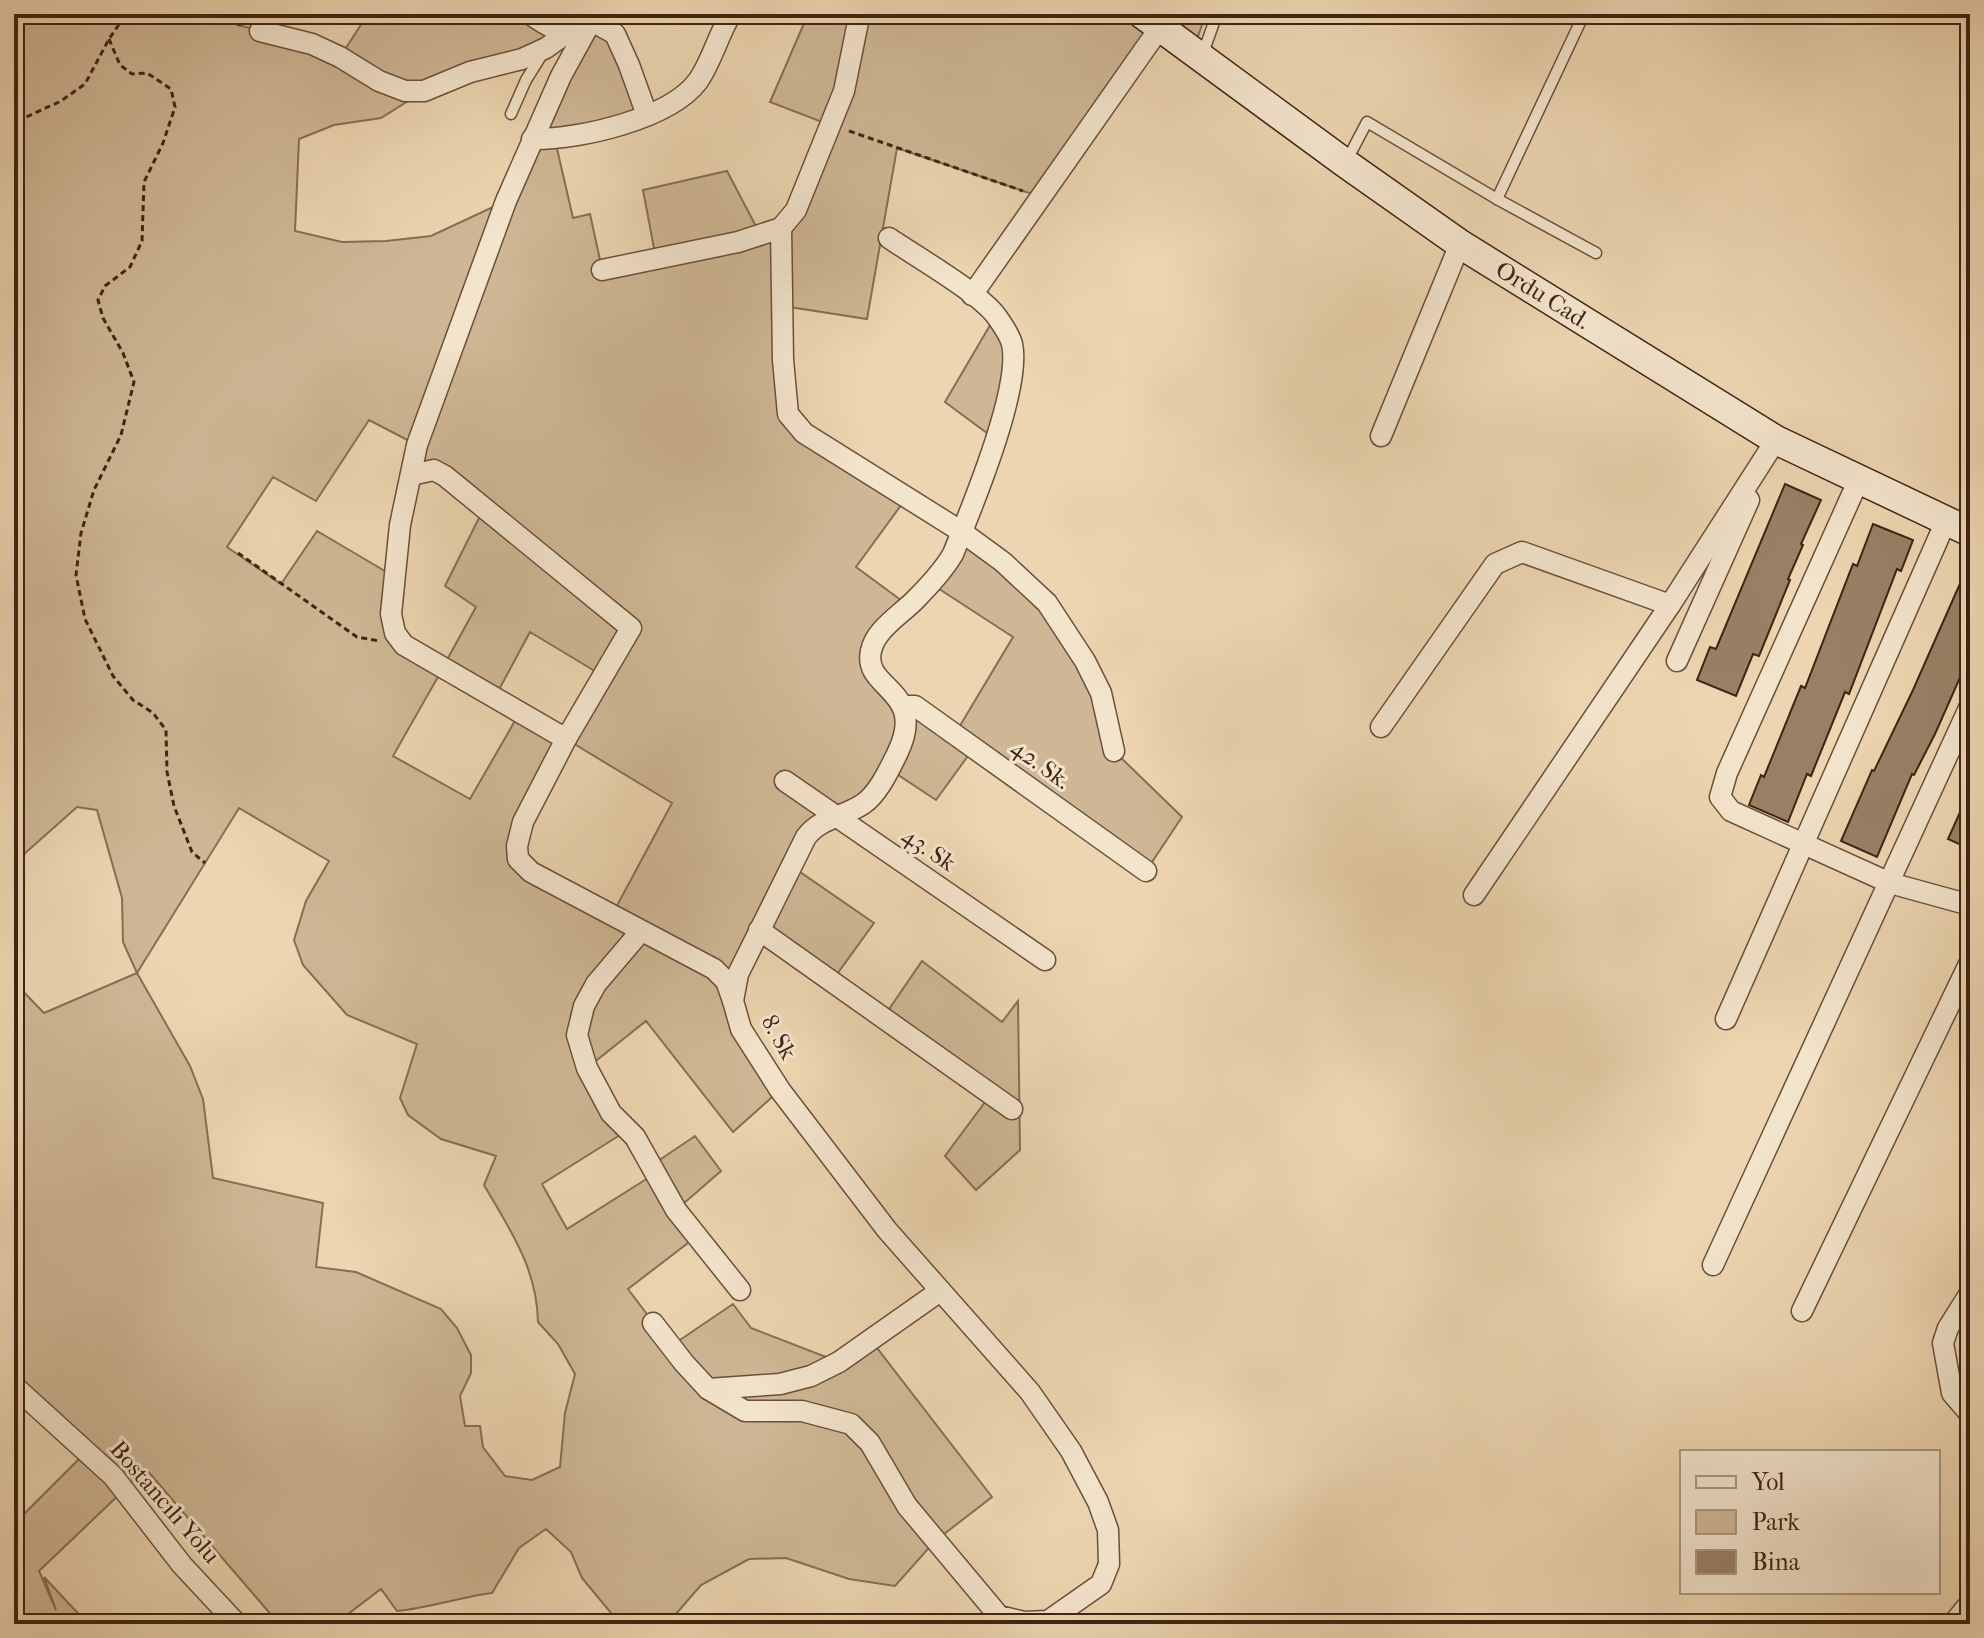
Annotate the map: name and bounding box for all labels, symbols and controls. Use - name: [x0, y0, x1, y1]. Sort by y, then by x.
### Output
- street label: Ordu Cad.: [1491, 255, 1595, 335]
- street label: 42. Sk.: [1006, 733, 1076, 795]
- street label: 43. Sk: [897, 821, 962, 877]
- street label: 8. Sk: [755, 1010, 803, 1065]
- street label: Bostancılı Yolu: [104, 1435, 226, 1569]
- legend: [1680, 1450, 1940, 1594]
- text: Yol: [1751, 1468, 1785, 1496]
- text: Park: [1752, 1508, 1800, 1536]
- text: Bina: [1752, 1548, 1801, 1576]

